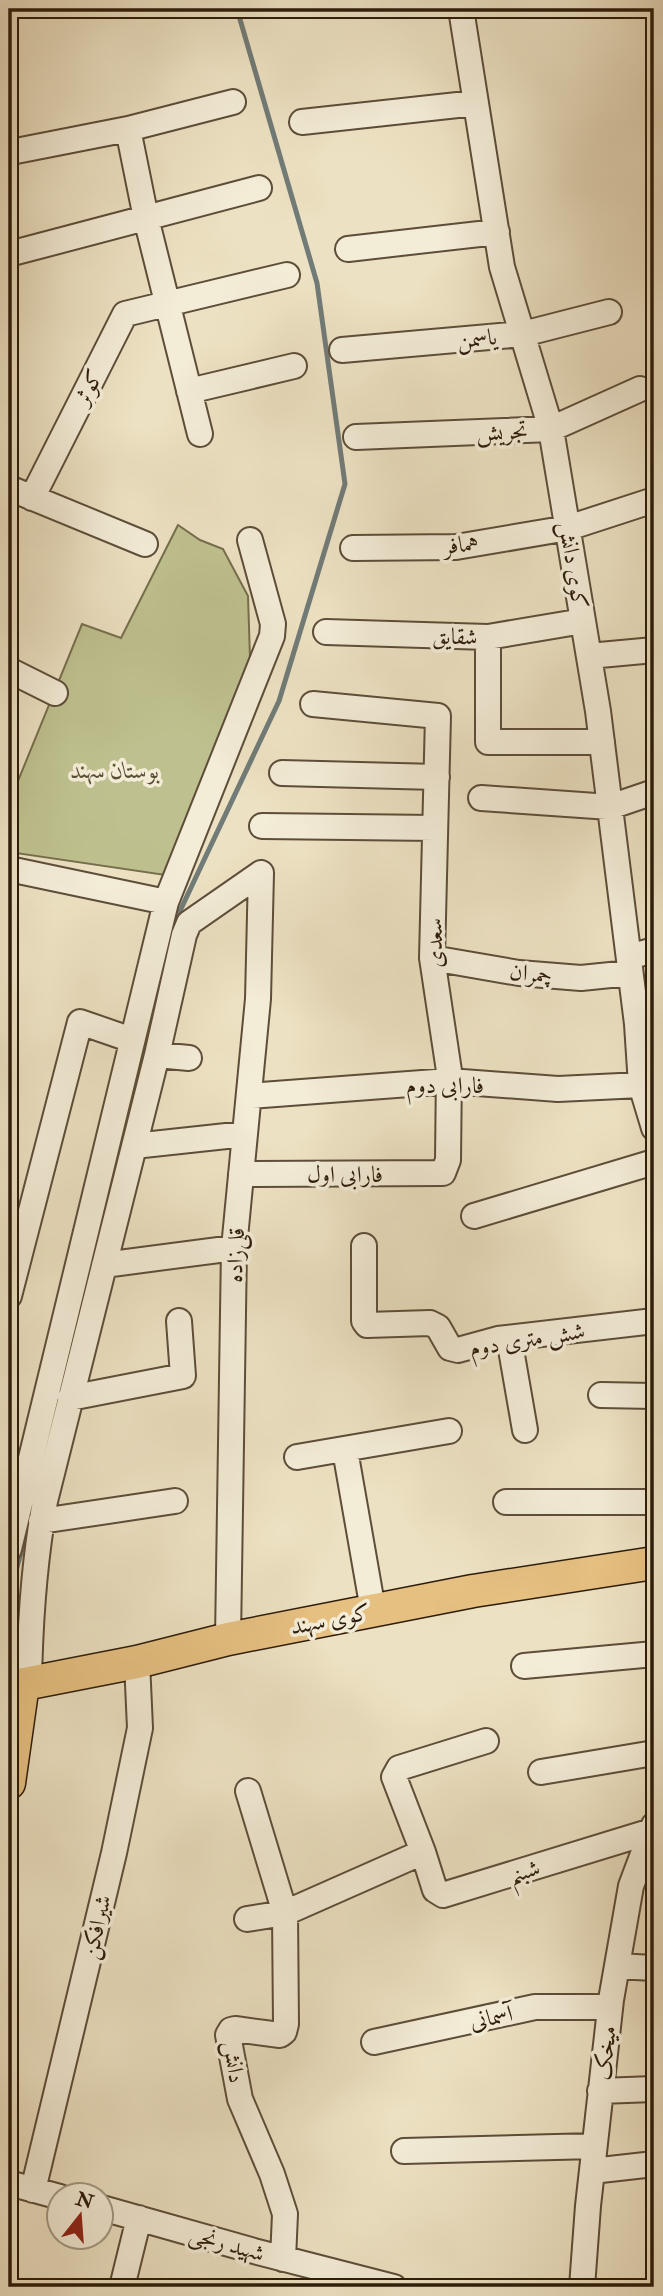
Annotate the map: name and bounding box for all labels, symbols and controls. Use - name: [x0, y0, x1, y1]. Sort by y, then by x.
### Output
- street label: یاسمن: [456, 322, 500, 356]
- street label: کوثر: [66, 364, 110, 412]
- street label: تجریش: [476, 416, 528, 448]
- street label: کوی دانش: [551, 519, 595, 611]
- street label: همافر: [440, 528, 480, 561]
- street label: شقایق: [432, 621, 478, 652]
- park label: بوستان سهند: [70, 756, 160, 785]
- street label: سعدی: [420, 918, 449, 968]
- street label: چمران: [508, 957, 554, 990]
- street label: فارابی دوم: [406, 1071, 484, 1105]
- street label: فارابی اول: [307, 1160, 383, 1190]
- street label: قلی‌زاده: [220, 1227, 254, 1283]
- street label: شش متری دوم: [467, 1316, 588, 1368]
- street label: کوی سهند: [288, 1598, 372, 1641]
- street label: شبنم: [505, 1853, 546, 1898]
- street label: شیر‌افکن: [75, 1892, 119, 1962]
- street label: آسمانی: [467, 1998, 518, 2036]
- street label: میخک: [588, 2024, 623, 2082]
- street label: دانش: [217, 2039, 251, 2085]
- north arrow: [46, 2180, 116, 2250]
- text: N: [72, 2186, 97, 2215]
- street label: شهید رنجی: [185, 2219, 268, 2269]

